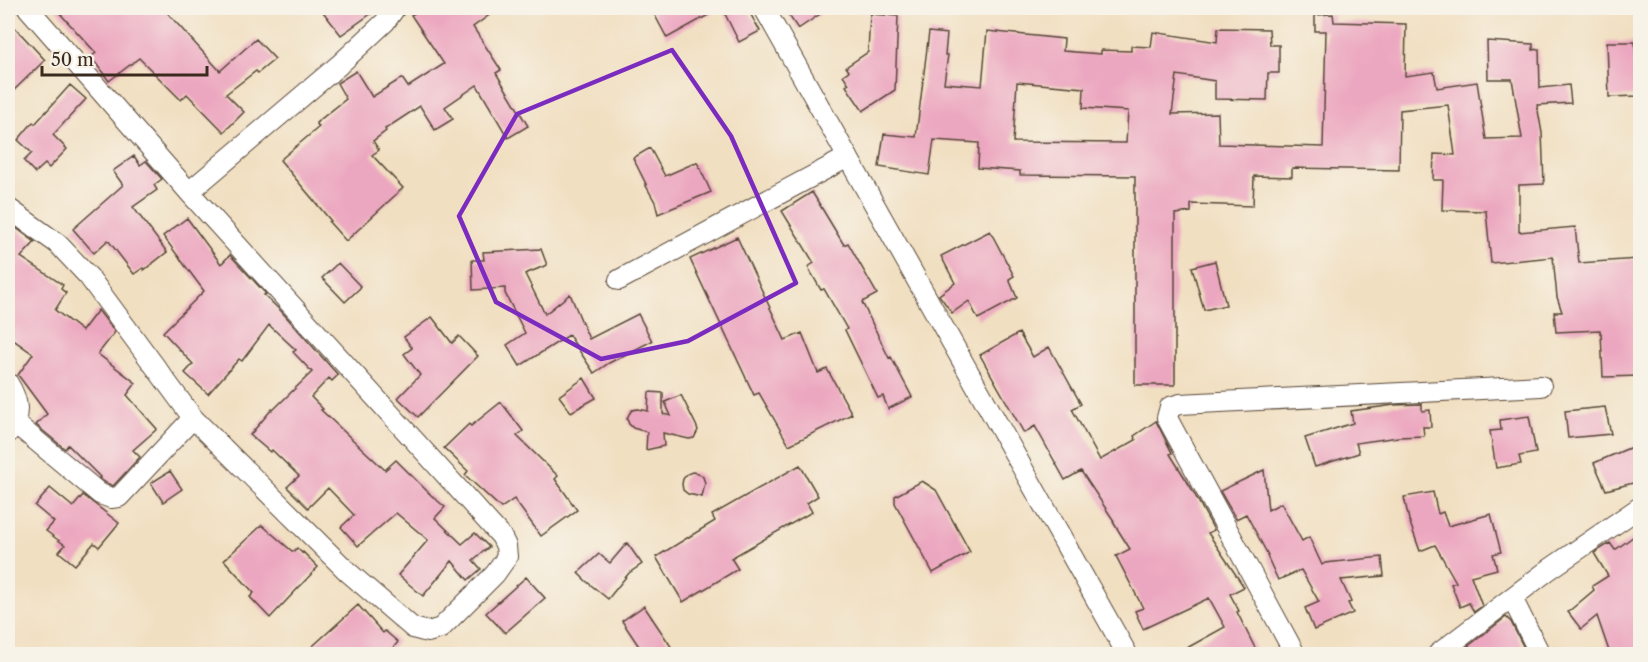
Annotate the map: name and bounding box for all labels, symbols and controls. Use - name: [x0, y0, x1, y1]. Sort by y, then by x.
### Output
- scale bar: [42, 39, 207, 77]
- text: 50 m: [51, 49, 94, 71]

